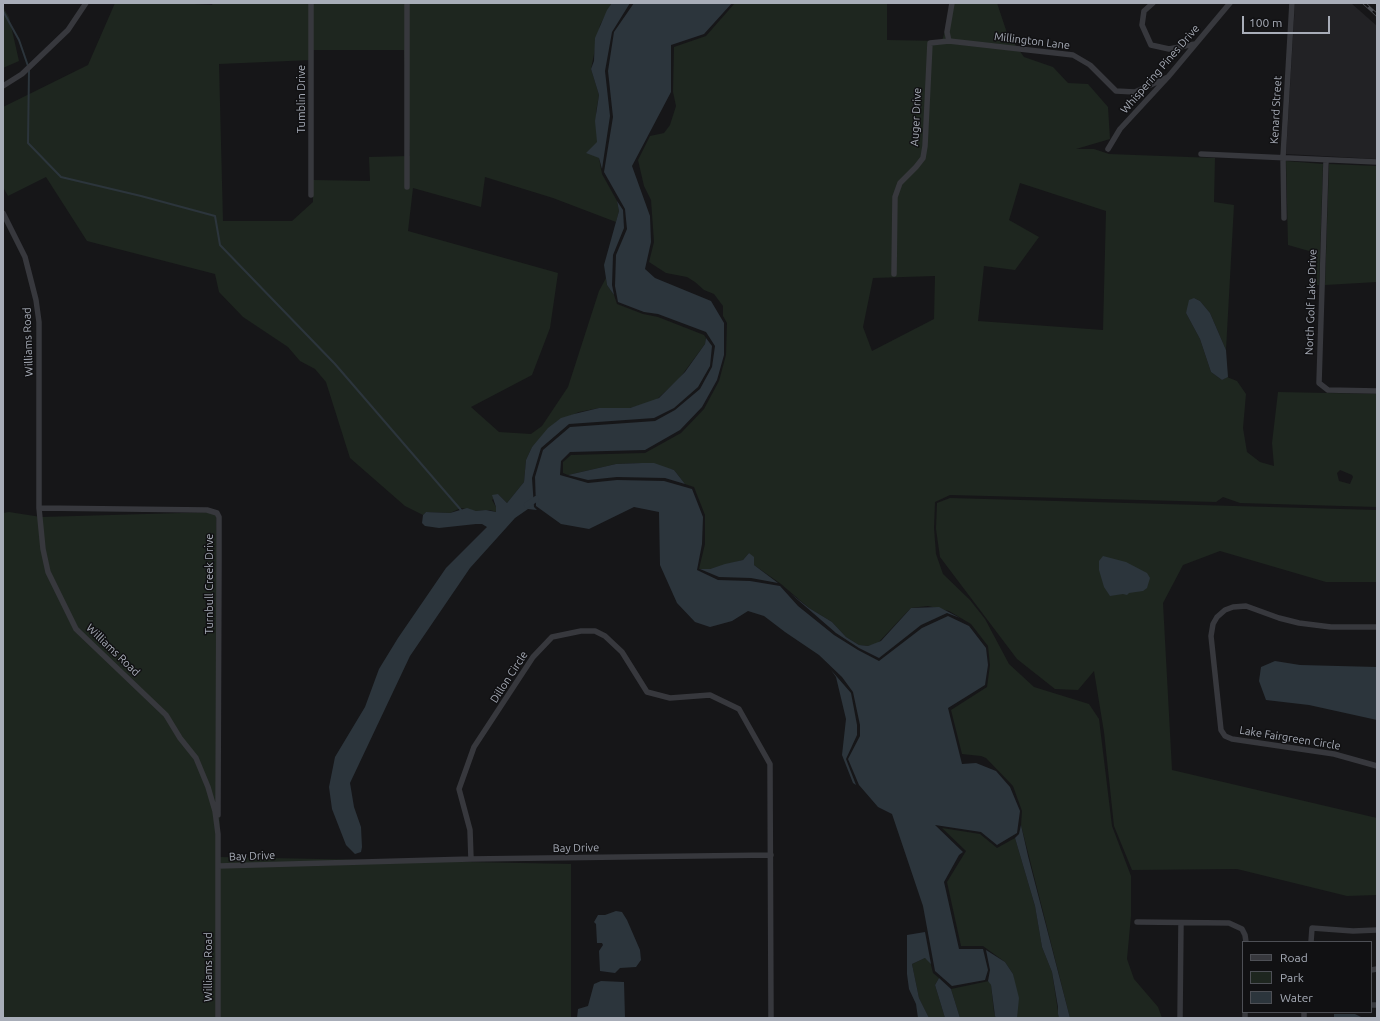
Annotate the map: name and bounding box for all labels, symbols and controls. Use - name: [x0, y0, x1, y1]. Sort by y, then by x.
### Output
- scale bar: [1244, 8, 1332, 34]
- text: 100 m: [1249, 16, 1282, 29]
- street label: Whispering Pines Drive: [1118, 22, 1202, 116]
- street label: Millington Lane: [993, 30, 1071, 52]
- street label: Tumblin Drive: [294, 65, 308, 133]
- street label: Kenard Street: [1268, 76, 1284, 144]
- street label: Auger Drive: [908, 87, 924, 147]
- street label: North Golf Lake Drive: [1303, 249, 1319, 355]
- street label: Williams Road: [20, 307, 36, 377]
- street label: Turnbull Creek Drive: [202, 534, 216, 634]
- street label: Williams Road: [83, 621, 143, 679]
- street label: Dillon Circle: [487, 649, 531, 705]
- street label: Lake Fairgreen Circle: [1239, 723, 1341, 753]
- street label: Bay Drive: [553, 841, 599, 855]
- street label: Bay Drive: [229, 849, 275, 863]
- street label: Williams Road: [201, 932, 215, 1002]
- legend: [1242, 941, 1372, 1013]
- text: Road: [1280, 951, 1308, 964]
- text: Park: [1280, 971, 1304, 984]
- text: Water: [1280, 991, 1313, 1004]

